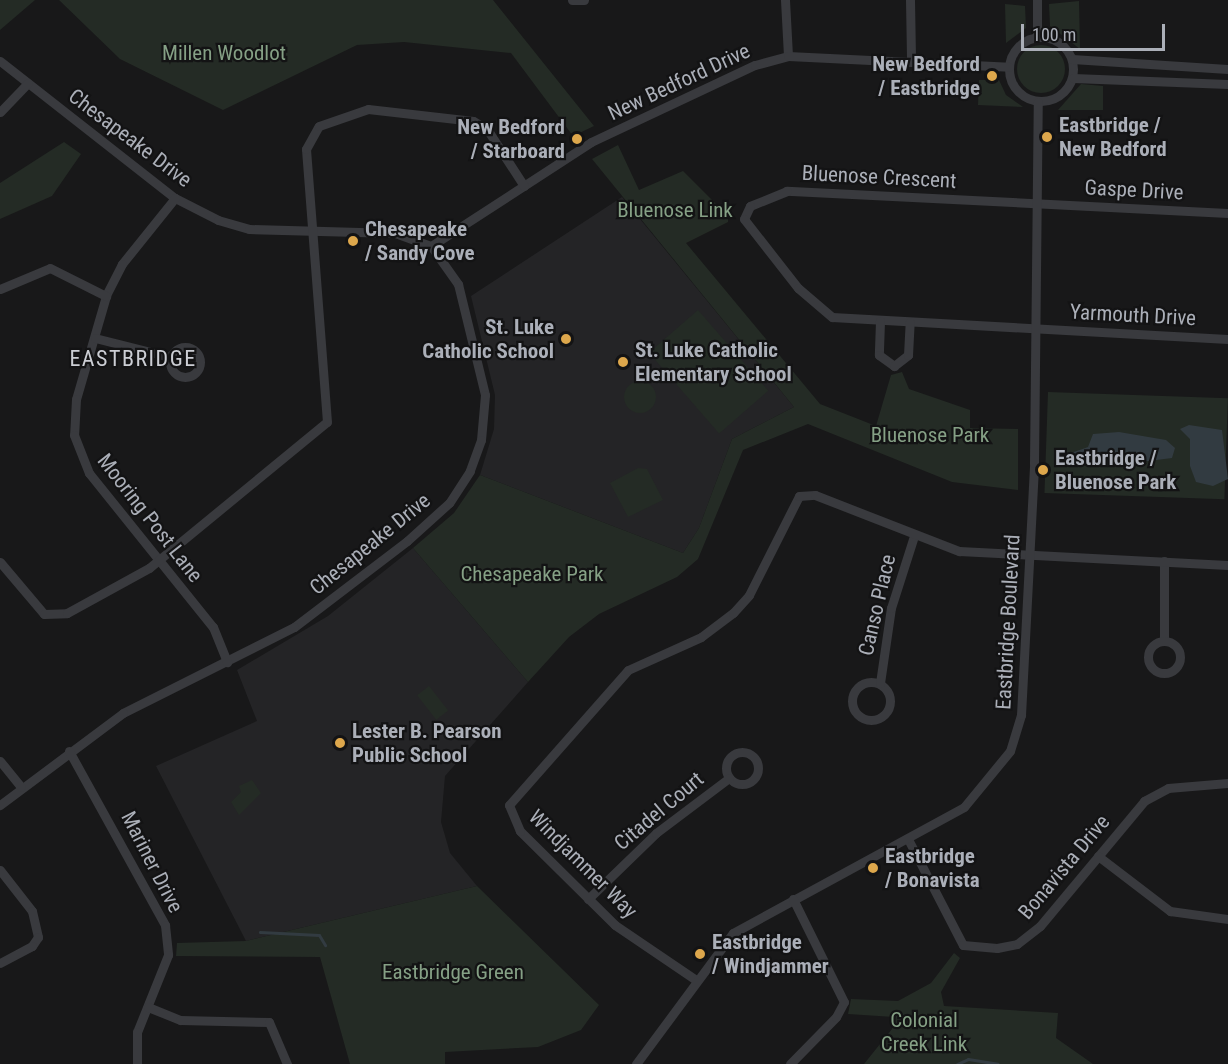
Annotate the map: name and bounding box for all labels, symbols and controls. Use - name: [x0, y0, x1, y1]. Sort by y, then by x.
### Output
- scale bar: [1024, 12, 1168, 50]
- text: 100 m: [1032, 24, 1076, 45]
- street label: New Bedford Drive: [604, 38, 754, 126]
- park label: Millen Woodlot: [162, 40, 286, 66]
- place label: New Bedford / Eastbridge: [872, 51, 980, 101]
- marker: New Bedford / Eastbridge: [985, 69, 999, 83]
- street label: Chesapeake Drive: [63, 84, 197, 192]
- place label: Eastbridge / New Bedford: [1059, 112, 1167, 162]
- place label: New Bedford / Starboard: [457, 114, 565, 164]
- marker: Eastbridge / New Bedford: [1040, 130, 1054, 144]
- marker: New Bedford / Starboard: [570, 132, 584, 146]
- street label: Bluenose Crescent: [801, 160, 957, 194]
- street label: Gaspe Drive: [1084, 175, 1184, 205]
- park label: Bluenose Link: [617, 197, 733, 223]
- place label: Chesapeake / Sandy Cove: [365, 216, 475, 266]
- marker: Chesapeake / Sandy Cove: [346, 234, 360, 248]
- street label: Yarmouth Drive: [1069, 299, 1197, 331]
- place label: St. Luke Catholic School: [422, 314, 554, 364]
- marker: St. Luke Catholic School: [559, 332, 573, 346]
- place label: St. Luke Catholic Elementary School: [635, 337, 792, 387]
- district label: EASTBRIDGE: [69, 346, 197, 372]
- marker: St. Luke Catholic Elementary School: [616, 355, 630, 369]
- park label: Bluenose Park: [871, 422, 989, 448]
- place label: Eastbridge / Bluenose Park: [1055, 445, 1176, 495]
- street label: Mooring Post Lane: [92, 449, 208, 587]
- marker: Eastbridge / Bluenose Park: [1036, 463, 1050, 477]
- street label: Chesapeake Drive: [305, 488, 435, 600]
- street label: Eastbridge Boulevard: [991, 534, 1025, 710]
- street label: Canso Place: [853, 552, 901, 658]
- park label: Chesapeake Park: [460, 561, 604, 587]
- place label: Lester B. Pearson Public School: [352, 718, 502, 768]
- marker: Lester B. Pearson Public School: [333, 736, 347, 750]
- street label: Citadel Court: [609, 766, 709, 856]
- street label: Windjammer Way: [523, 804, 643, 924]
- street label: Mariner Drive: [116, 807, 188, 917]
- street label: Bonavista Drive: [1013, 810, 1115, 924]
- place label: Eastbridge / Bonavista: [885, 843, 980, 893]
- marker: Eastbridge / Bonavista: [866, 861, 880, 875]
- place label: Eastbridge / Windjammer: [712, 929, 829, 979]
- marker: Eastbridge / Windjammer: [693, 947, 707, 961]
- park label: Eastbridge Green: [382, 959, 524, 985]
- park label: Colonial Creek Link: [881, 1007, 967, 1057]

